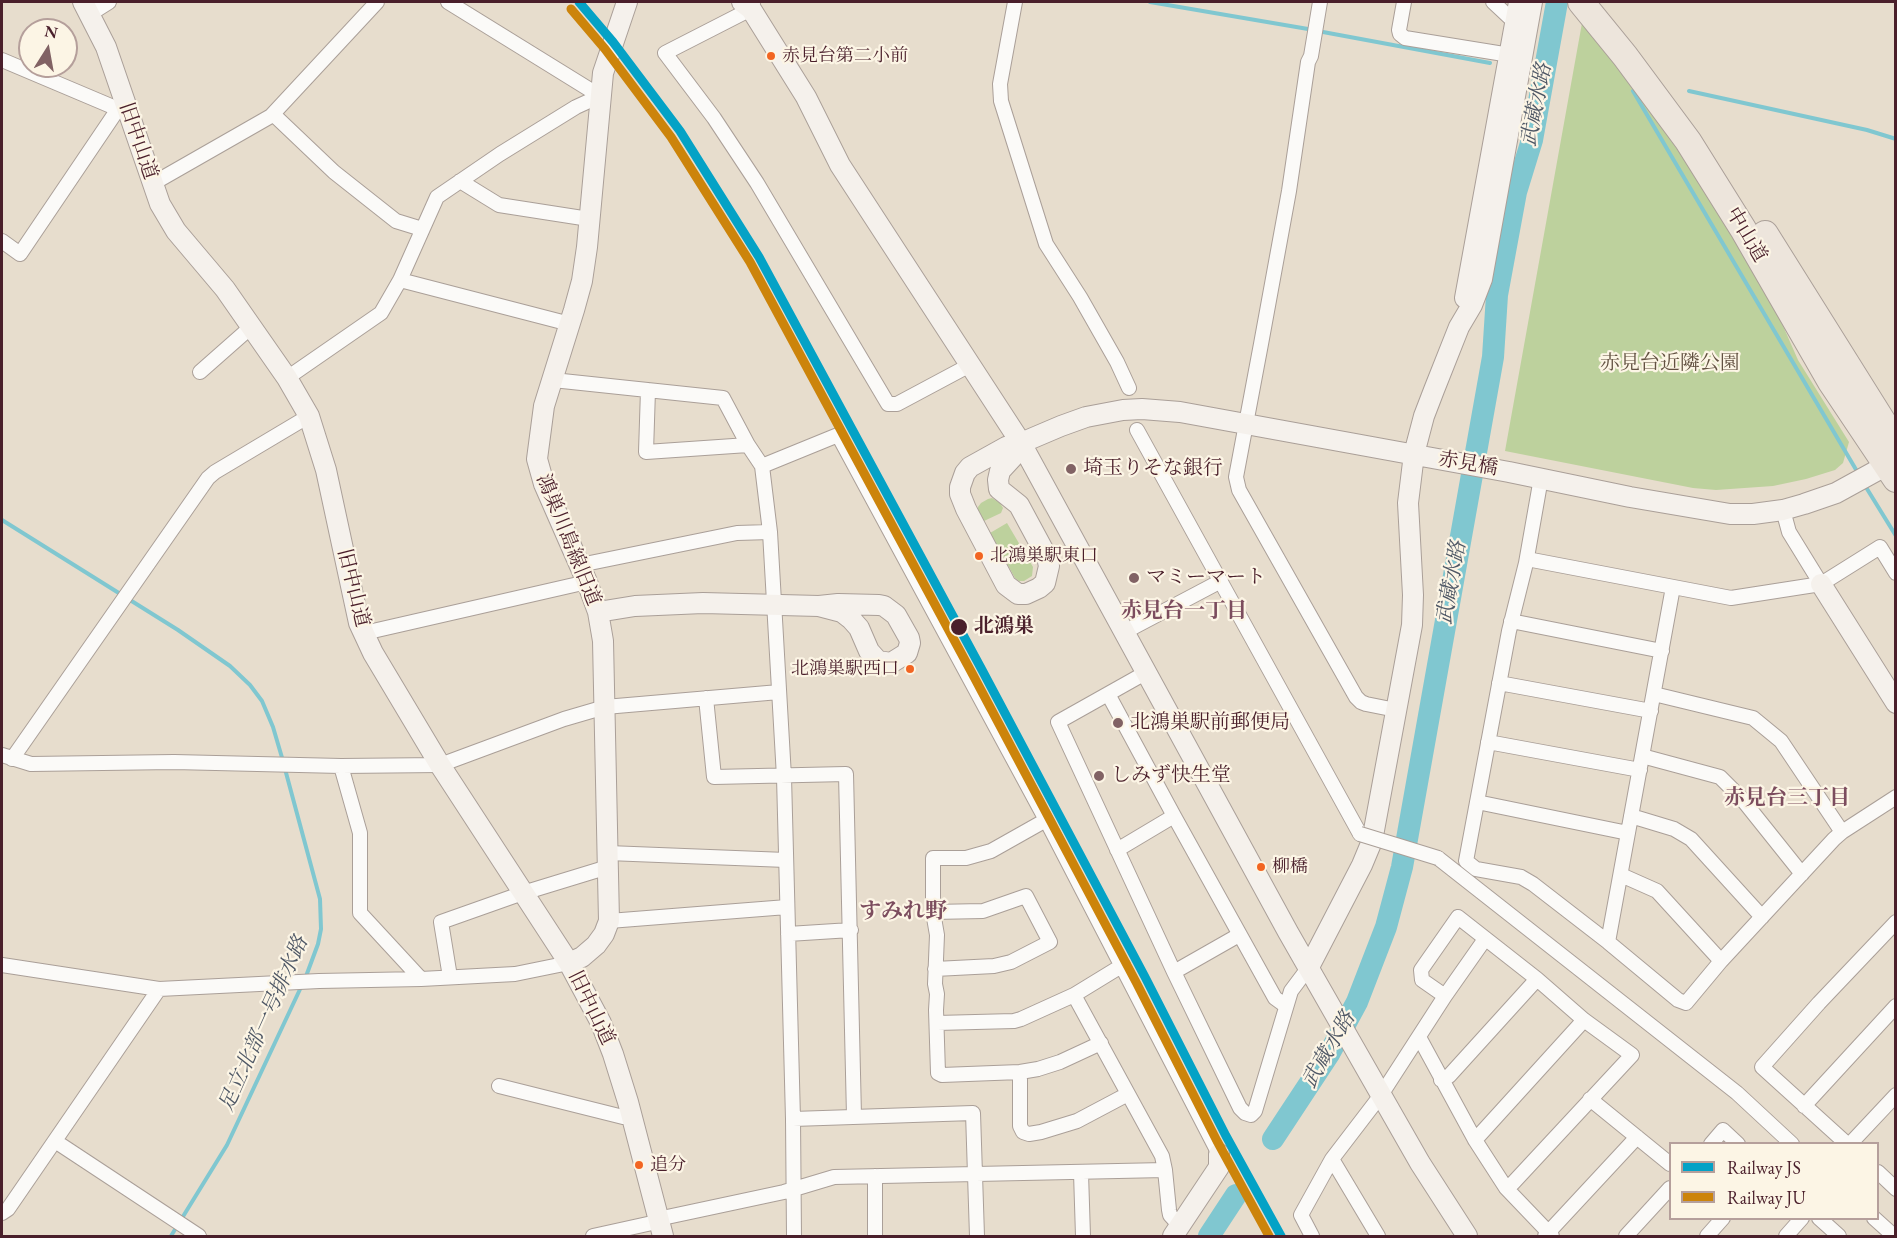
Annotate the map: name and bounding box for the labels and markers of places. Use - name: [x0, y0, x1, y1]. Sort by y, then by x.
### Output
- place label: 赤見台第二小前: [782, 45, 908, 67]
- marker: 赤見台第二小前: [765, 50, 777, 62]
- place label: 埼玉りそな銀行: [1083, 457, 1223, 481]
- marker: 埼玉りそな銀行: [1064, 462, 1078, 476]
- place label: 北鴻巣駅東口: [990, 545, 1098, 567]
- marker: 北鴻巣駅東口: [973, 550, 985, 562]
- place label: マミーマート: [1146, 566, 1266, 590]
- marker: マミーマート: [1127, 571, 1141, 585]
- place label: 北鴻巣: [974, 615, 1034, 639]
- marker: 北鴻巣: [949, 617, 969, 637]
- place label: 北鴻巣駅西口: [791, 658, 899, 680]
- marker: 北鴻巣駅西口: [904, 663, 916, 675]
- place label: 北鴻巣駅前郵便局: [1130, 711, 1290, 735]
- marker: 北鴻巣駅前郵便局: [1111, 716, 1125, 730]
- place label: しみず快生堂: [1111, 764, 1231, 788]
- marker: しみず快生堂: [1092, 769, 1106, 783]
- place label: 柳橋: [1272, 856, 1308, 878]
- marker: 柳橋: [1255, 861, 1267, 873]
- place label: 追分: [650, 1154, 686, 1176]
- marker: 追分: [633, 1159, 645, 1171]

